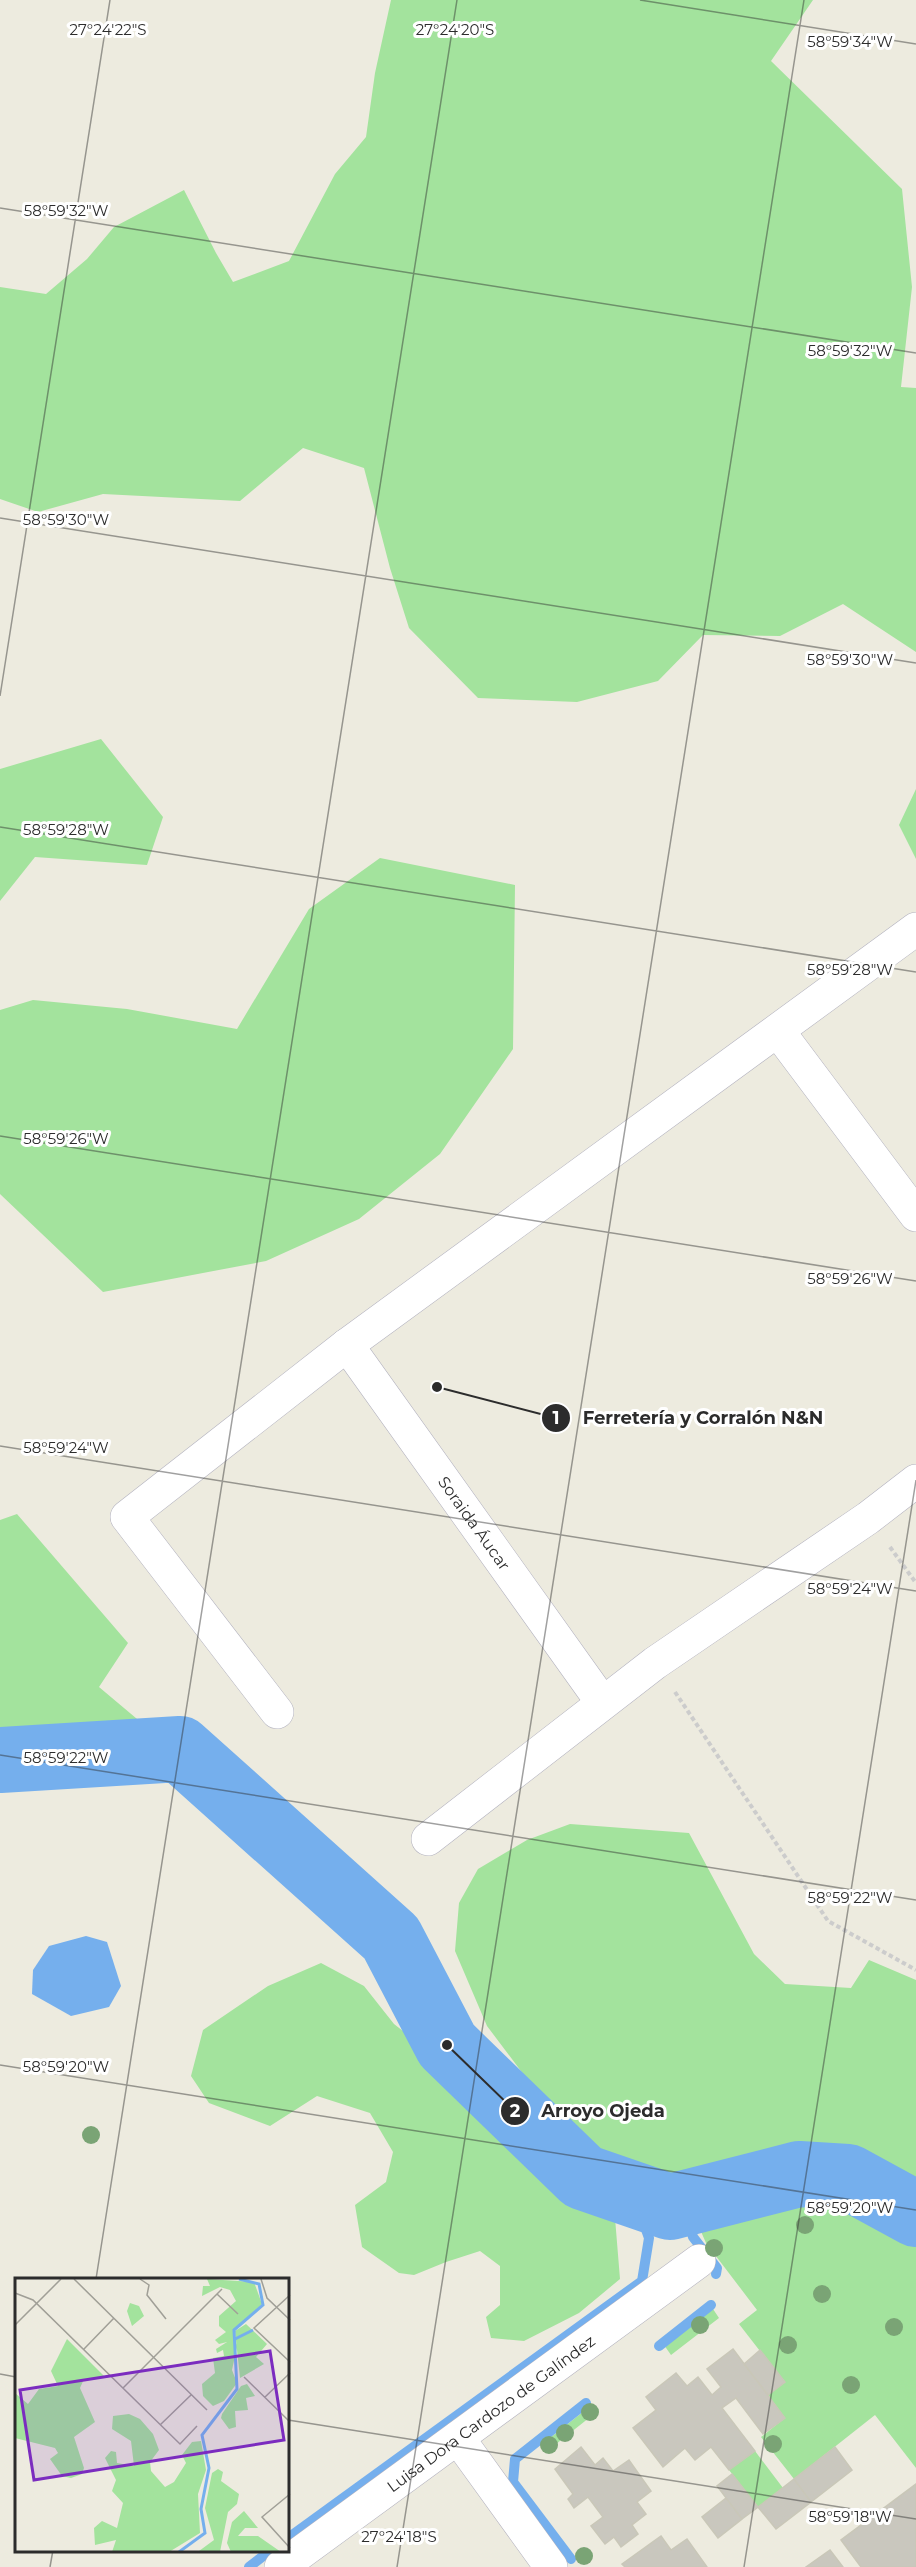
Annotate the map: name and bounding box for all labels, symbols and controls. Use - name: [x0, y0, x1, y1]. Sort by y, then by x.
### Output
- text: 27°24'22"S: [69, 20, 147, 39]
- text: 27°24'20"S: [416, 20, 494, 39]
- text: 58°59'34"W: [807, 32, 893, 51]
- text: 58°59'32"W: [24, 201, 109, 220]
- text: 58°59'32"W: [808, 341, 893, 360]
- text: 58°59'30"W: [23, 510, 109, 529]
- text: 58°59'30"W: [807, 650, 893, 669]
- text: 58°59'28"W: [23, 820, 109, 839]
- text: 58°59'28"W: [807, 960, 893, 979]
- text: 58°59'26"W: [23, 1129, 109, 1148]
- text: 58°59'26"W: [807, 1269, 893, 1288]
- callout: Ferretería y Corralón N&N: [541, 1400, 836, 1436]
- text: 1: [552, 1407, 560, 1429]
- text: Ferretería y Corralón N&N: [583, 1407, 823, 1429]
- text: 58°59'24"W: [23, 1438, 109, 1457]
- street label: Soraida Áucar: [434, 1473, 514, 1574]
- text: 58°59'24"W: [807, 1579, 893, 1598]
- text: 58°59'22"W: [24, 1748, 109, 1767]
- text: 58°59'22"W: [808, 1888, 893, 1907]
- text: 58°59'20"W: [23, 2057, 110, 2076]
- callout: Arroyo Ojeda: [500, 2093, 677, 2129]
- text: 2: [510, 2100, 521, 2122]
- text: Arroyo Ojeda: [540, 2100, 665, 2122]
- text: 58°59'20"W: [807, 2198, 894, 2217]
- inset map: [15, 2278, 290, 2552]
- street label: Luisa Dora Cardozo de Galíndez: [383, 2331, 599, 2496]
- text: 58°59'18"W: [808, 2507, 892, 2526]
- text: 27°24'18"S: [361, 2527, 437, 2546]

